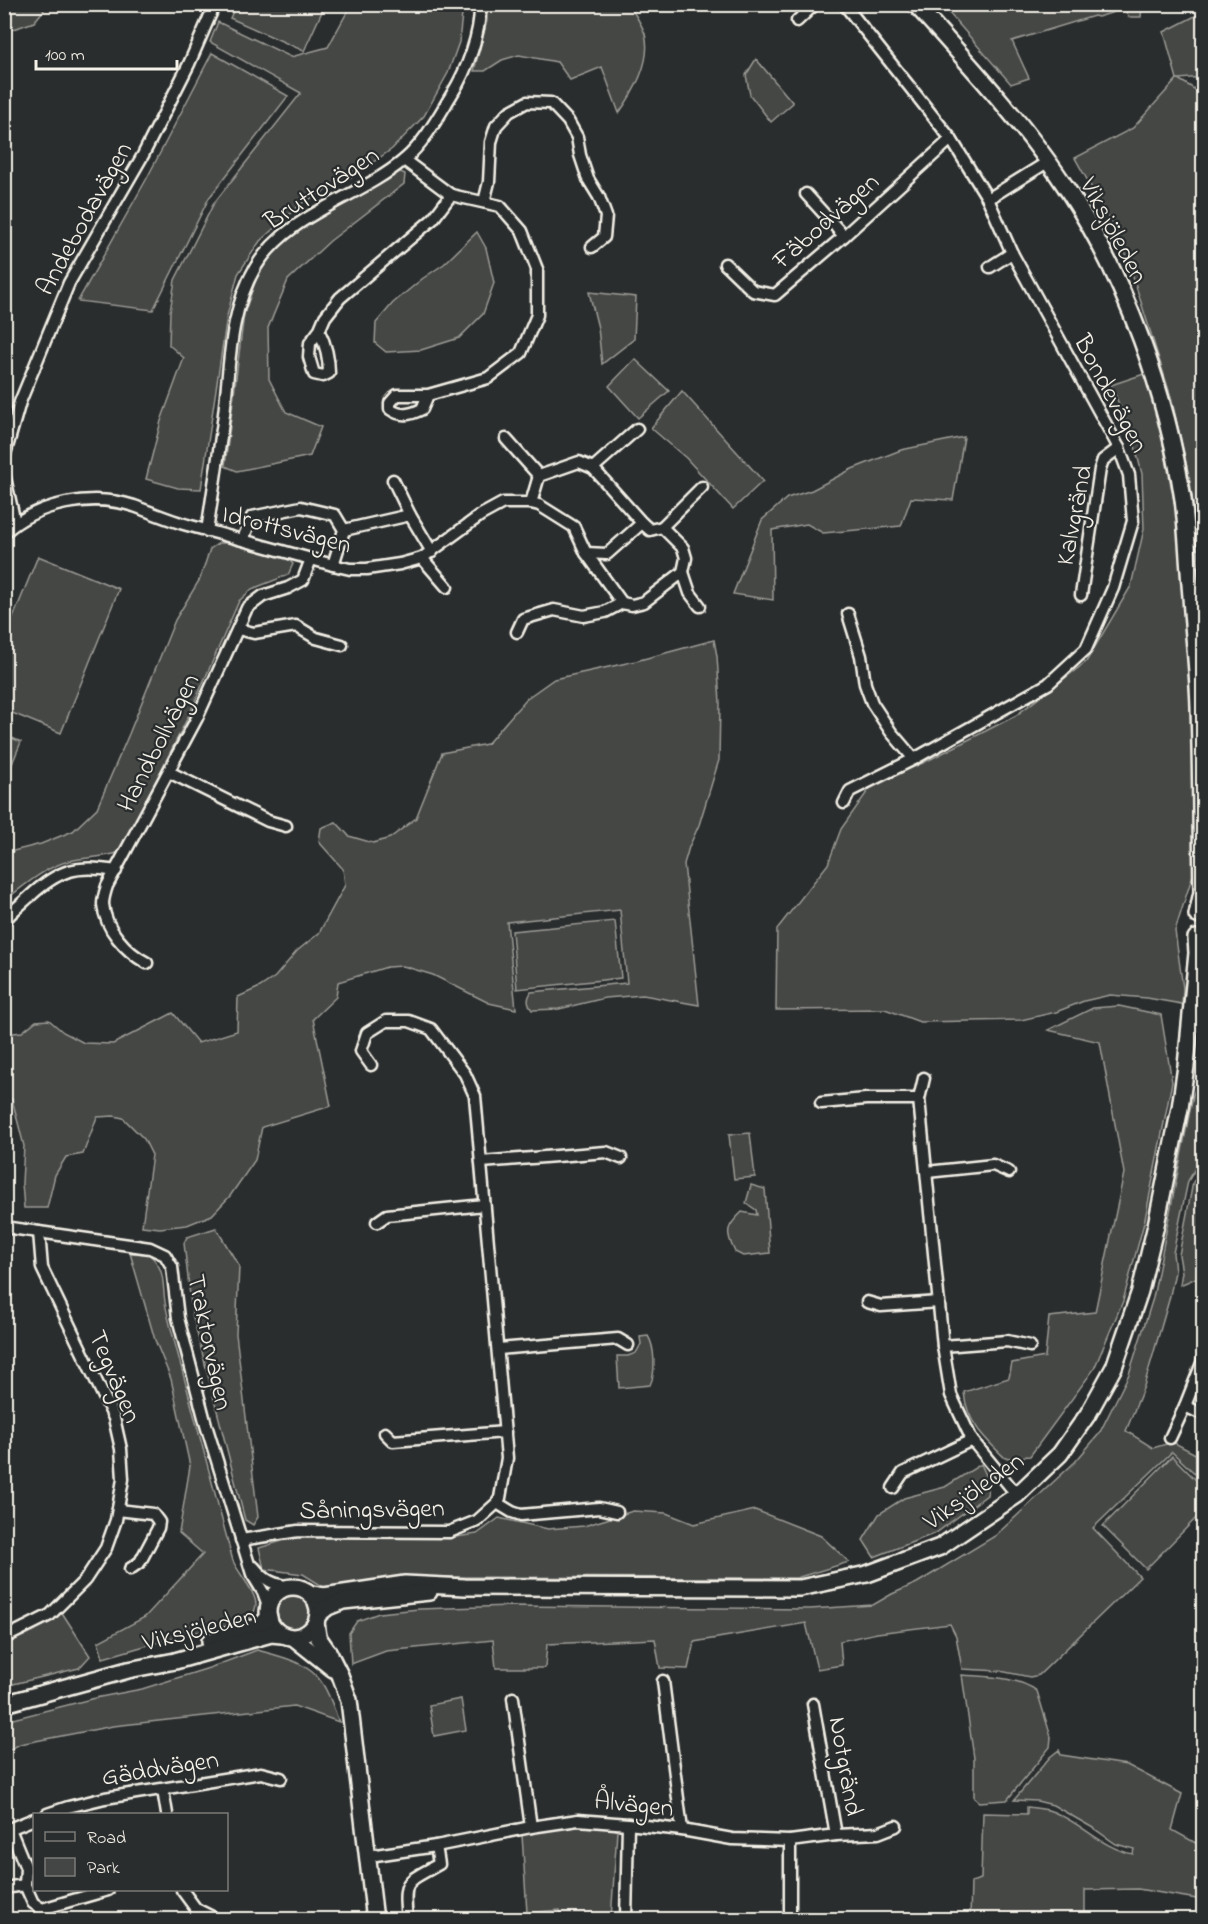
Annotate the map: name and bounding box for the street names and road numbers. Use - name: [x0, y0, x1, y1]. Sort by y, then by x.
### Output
- street label: Andebodavägen: [28, 136, 144, 303]
- street label: Bruttovägen: [257, 138, 388, 242]
- street label: Fäbodvägen: [764, 165, 889, 280]
- street label: Viksjöleden: [1068, 170, 1156, 291]
- street label: Bondevägen: [1062, 327, 1157, 460]
- street label: Kalvgränd: [1048, 462, 1104, 569]
- street label: Idrottsvägen: [217, 496, 355, 565]
- street label: Handbollvägen: [108, 667, 211, 819]
- street label: Traktorvägen: [175, 1271, 241, 1414]
- street label: Tegvägen: [77, 1325, 150, 1430]
- street label: Viksjöleden: [916, 1444, 1033, 1542]
- street label: Såningsvägen: [299, 1491, 445, 1531]
- street label: Viksjöleden: [138, 1598, 261, 1664]
- street label: Notgränd: [817, 1714, 872, 1820]
- street label: Gäddvägen: [99, 1742, 222, 1798]
- street label: Ålvägen: [592, 1783, 675, 1829]

